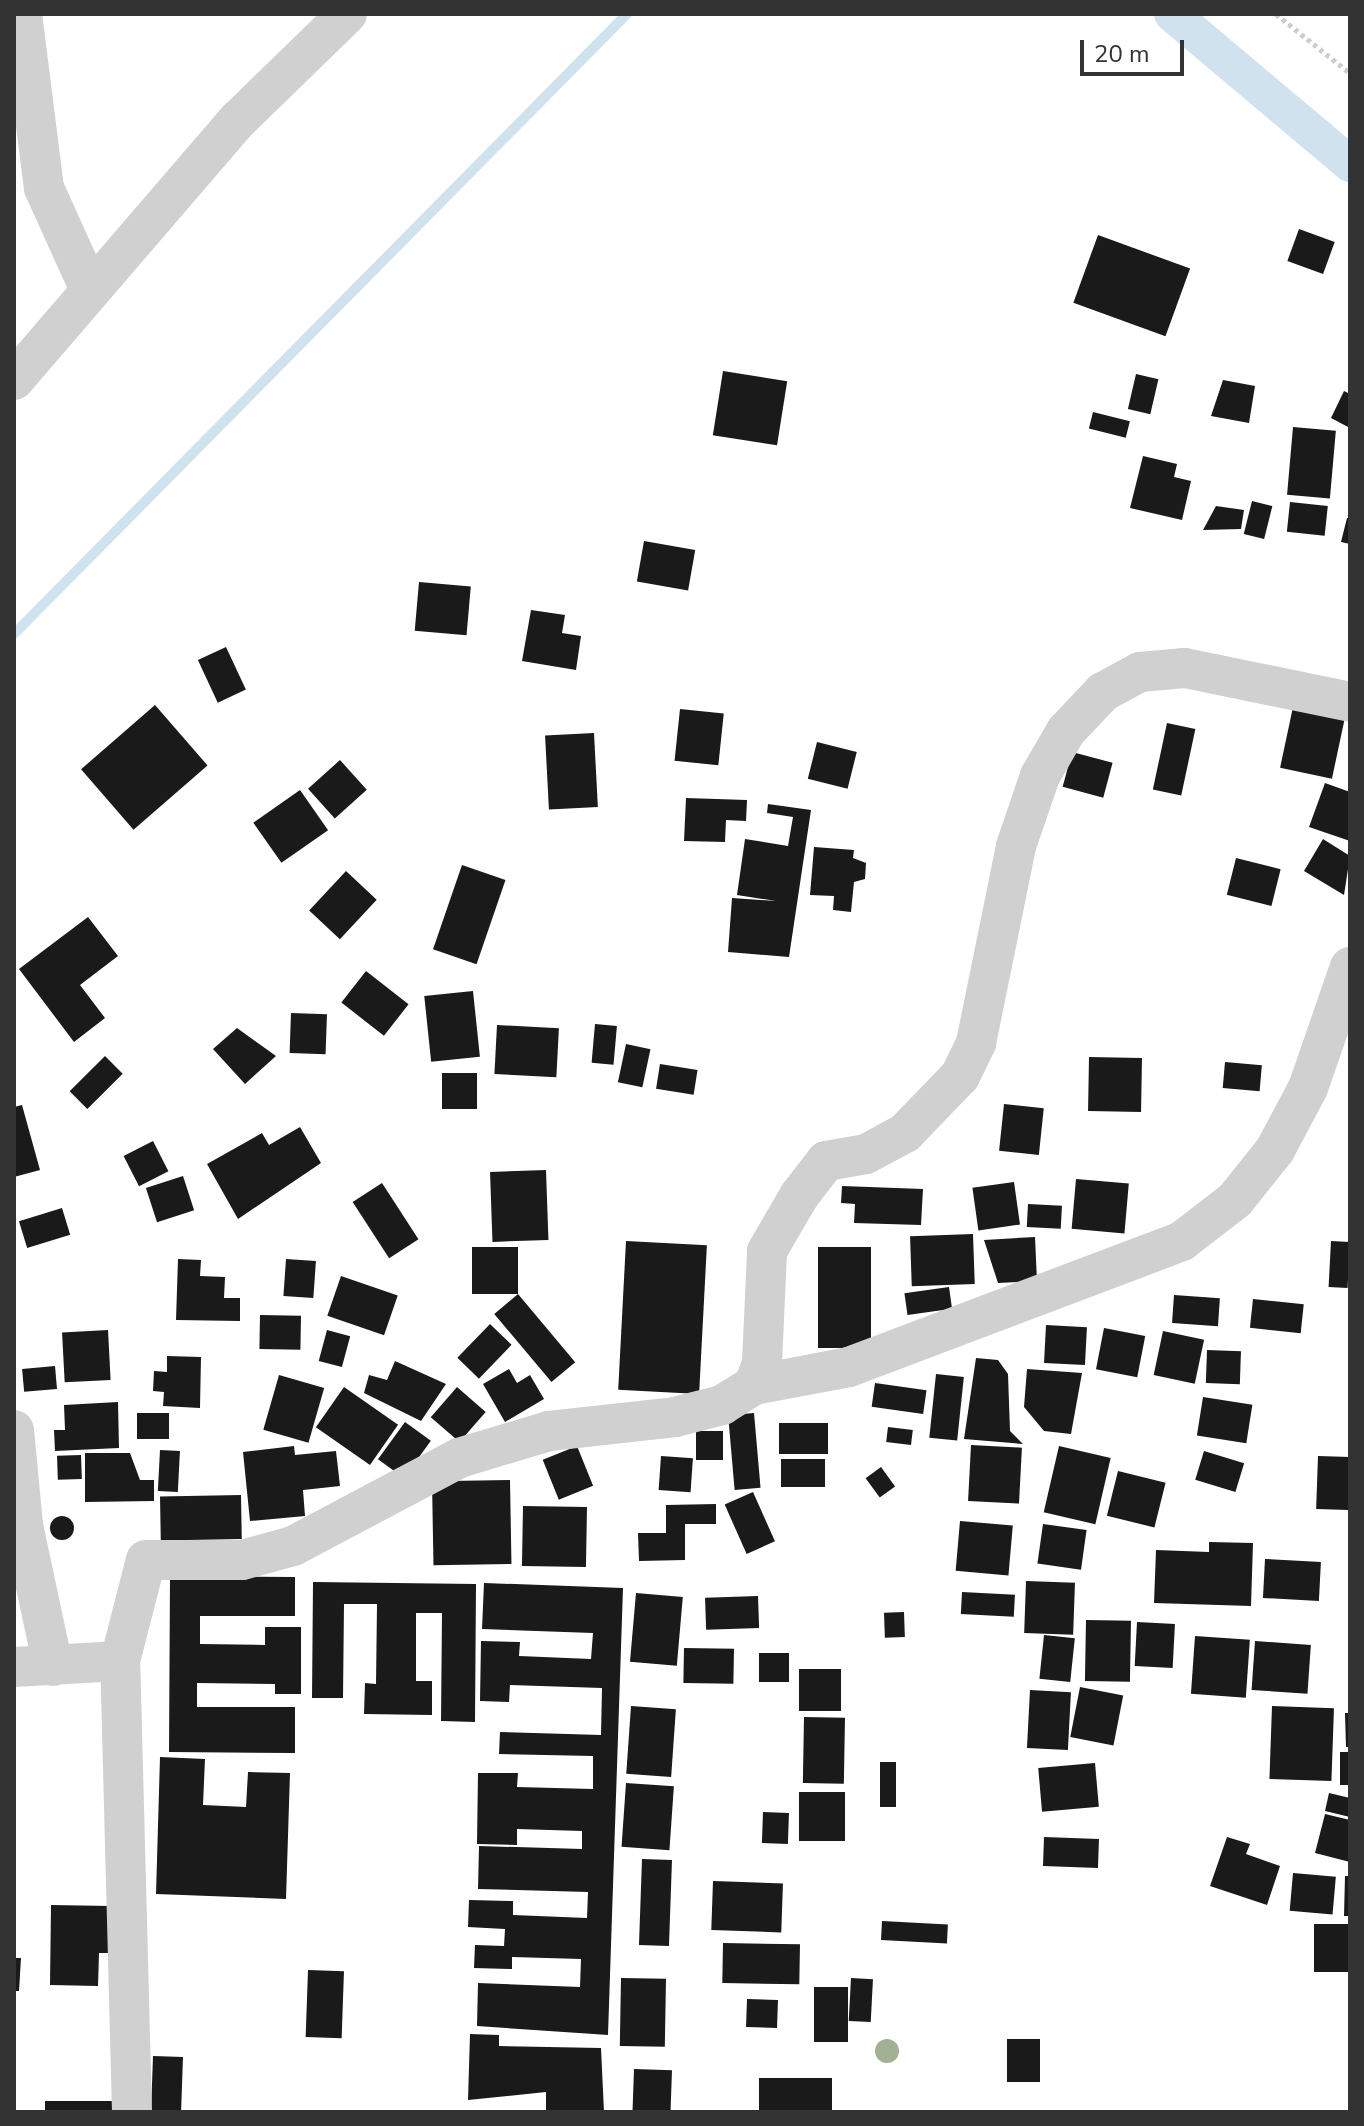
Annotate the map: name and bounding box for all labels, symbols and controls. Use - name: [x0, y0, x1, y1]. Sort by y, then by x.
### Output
- scale bar: [1084, 24, 1188, 74]
- text: 20 m: [1094, 38, 1150, 70]

